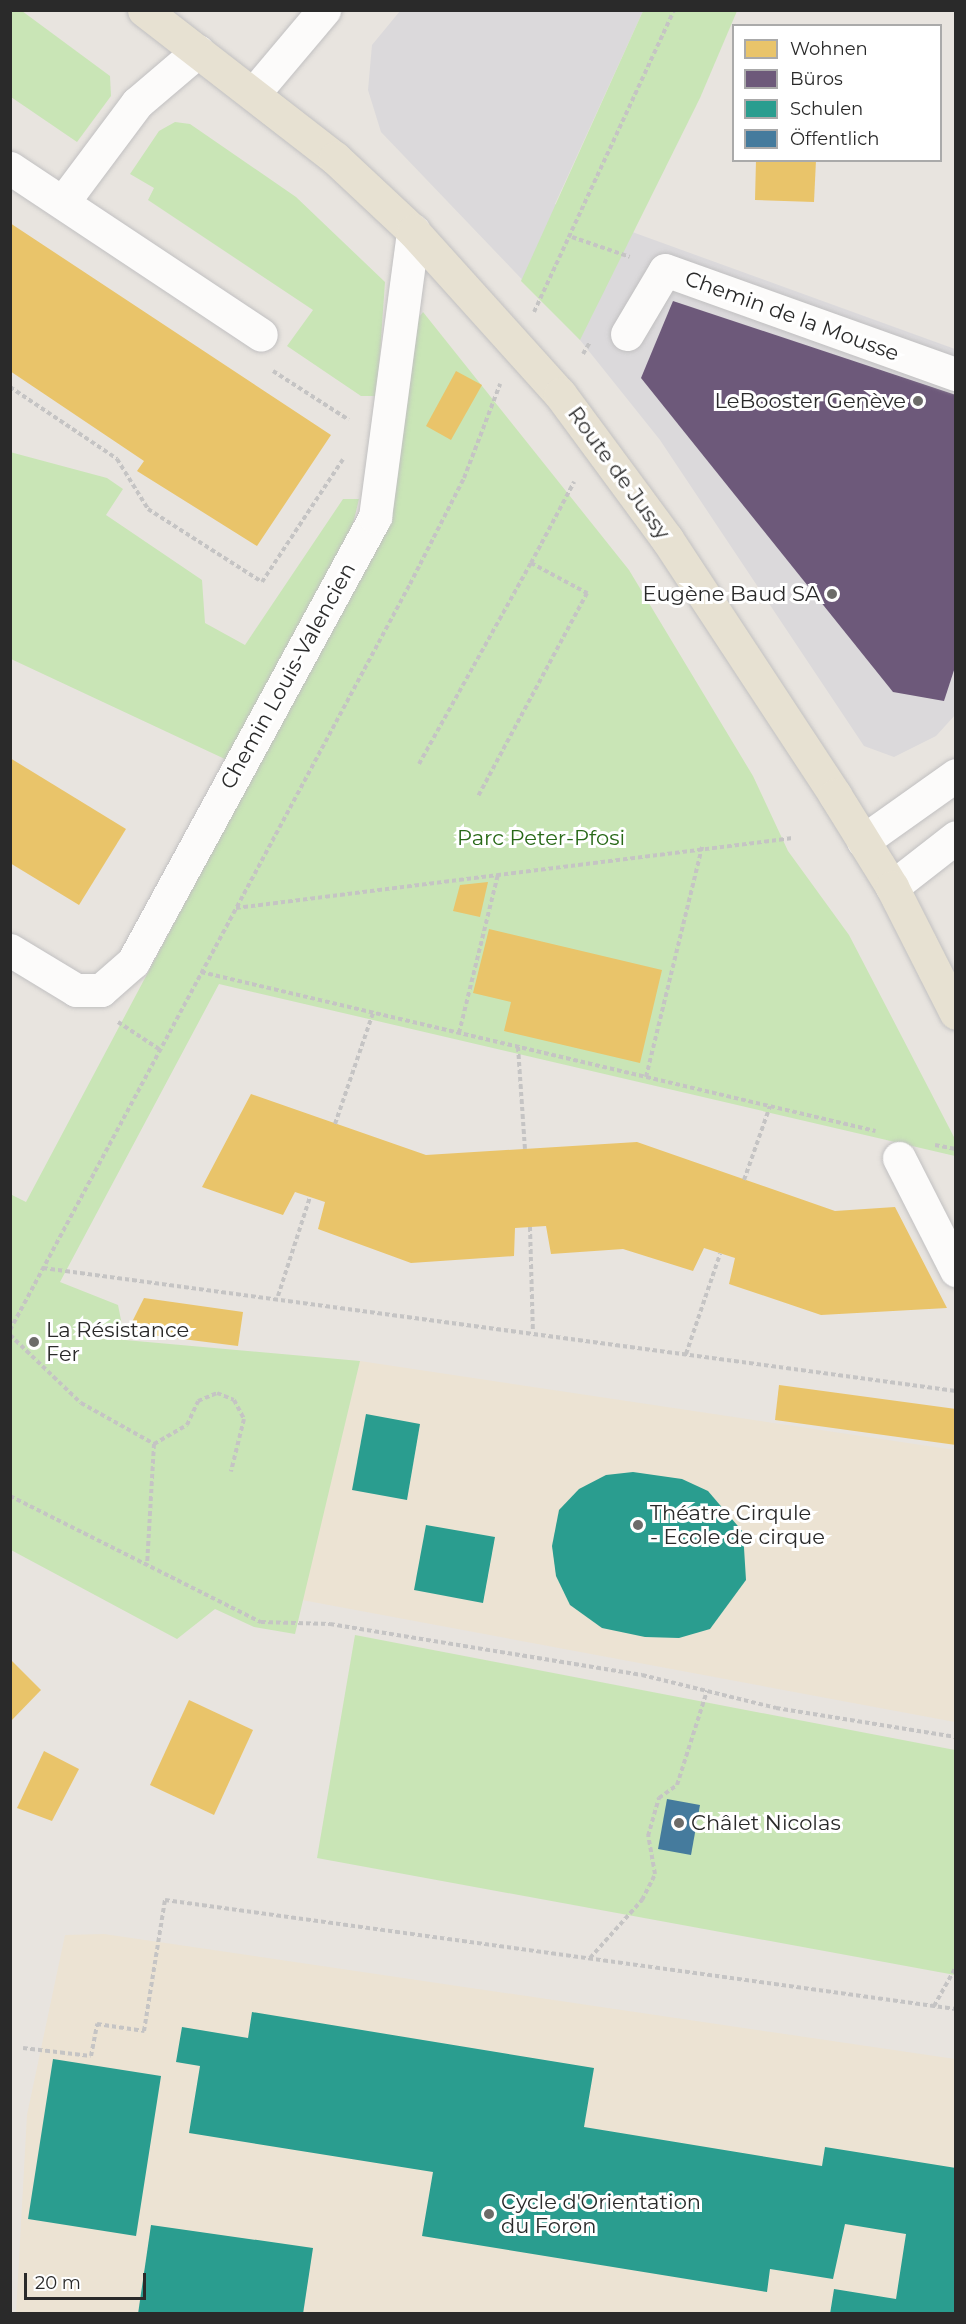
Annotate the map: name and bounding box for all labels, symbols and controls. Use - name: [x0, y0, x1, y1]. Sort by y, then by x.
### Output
- legend: [732, 24, 942, 162]
- text: Wohnen: [790, 38, 868, 60]
- text: Büros: [790, 68, 843, 90]
- text: Schulen: [790, 98, 863, 120]
- text: Öffentlich: [790, 128, 879, 150]
- street label: Chemin de la Mousse: [682, 266, 902, 366]
- place label: LeBooster Genève: [715, 388, 906, 414]
- marker: LeBooster Genève: [911, 394, 925, 408]
- street label: Route de Jussy: [562, 402, 676, 544]
- street label: Chemin Louis-Valencien: [215, 558, 361, 794]
- place label: Eugène Baud SA: [643, 581, 820, 607]
- marker: Eugène Baud SA: [825, 587, 839, 601]
- park label: Parc Peter-Pfosi: [457, 825, 625, 851]
- place label: La Résistance Fer: [46, 1317, 189, 1367]
- marker: La Résistance Fer: [27, 1335, 41, 1349]
- place label: Théatre Cirqule - Ecole de cirque: [650, 1500, 825, 1550]
- marker: Théatre Cirqule - Ecole de cirque: [631, 1518, 645, 1532]
- place label: Châlet Nicolas: [691, 1810, 841, 1836]
- marker: Châlet Nicolas: [672, 1816, 686, 1830]
- place label: Cycle d'Orientation du Foron: [501, 2189, 701, 2239]
- marker: Cycle d'Orientation du Foron: [482, 2207, 496, 2221]
- scale bar: [27, 2261, 148, 2299]
- text: 20 m: [35, 2272, 81, 2294]

